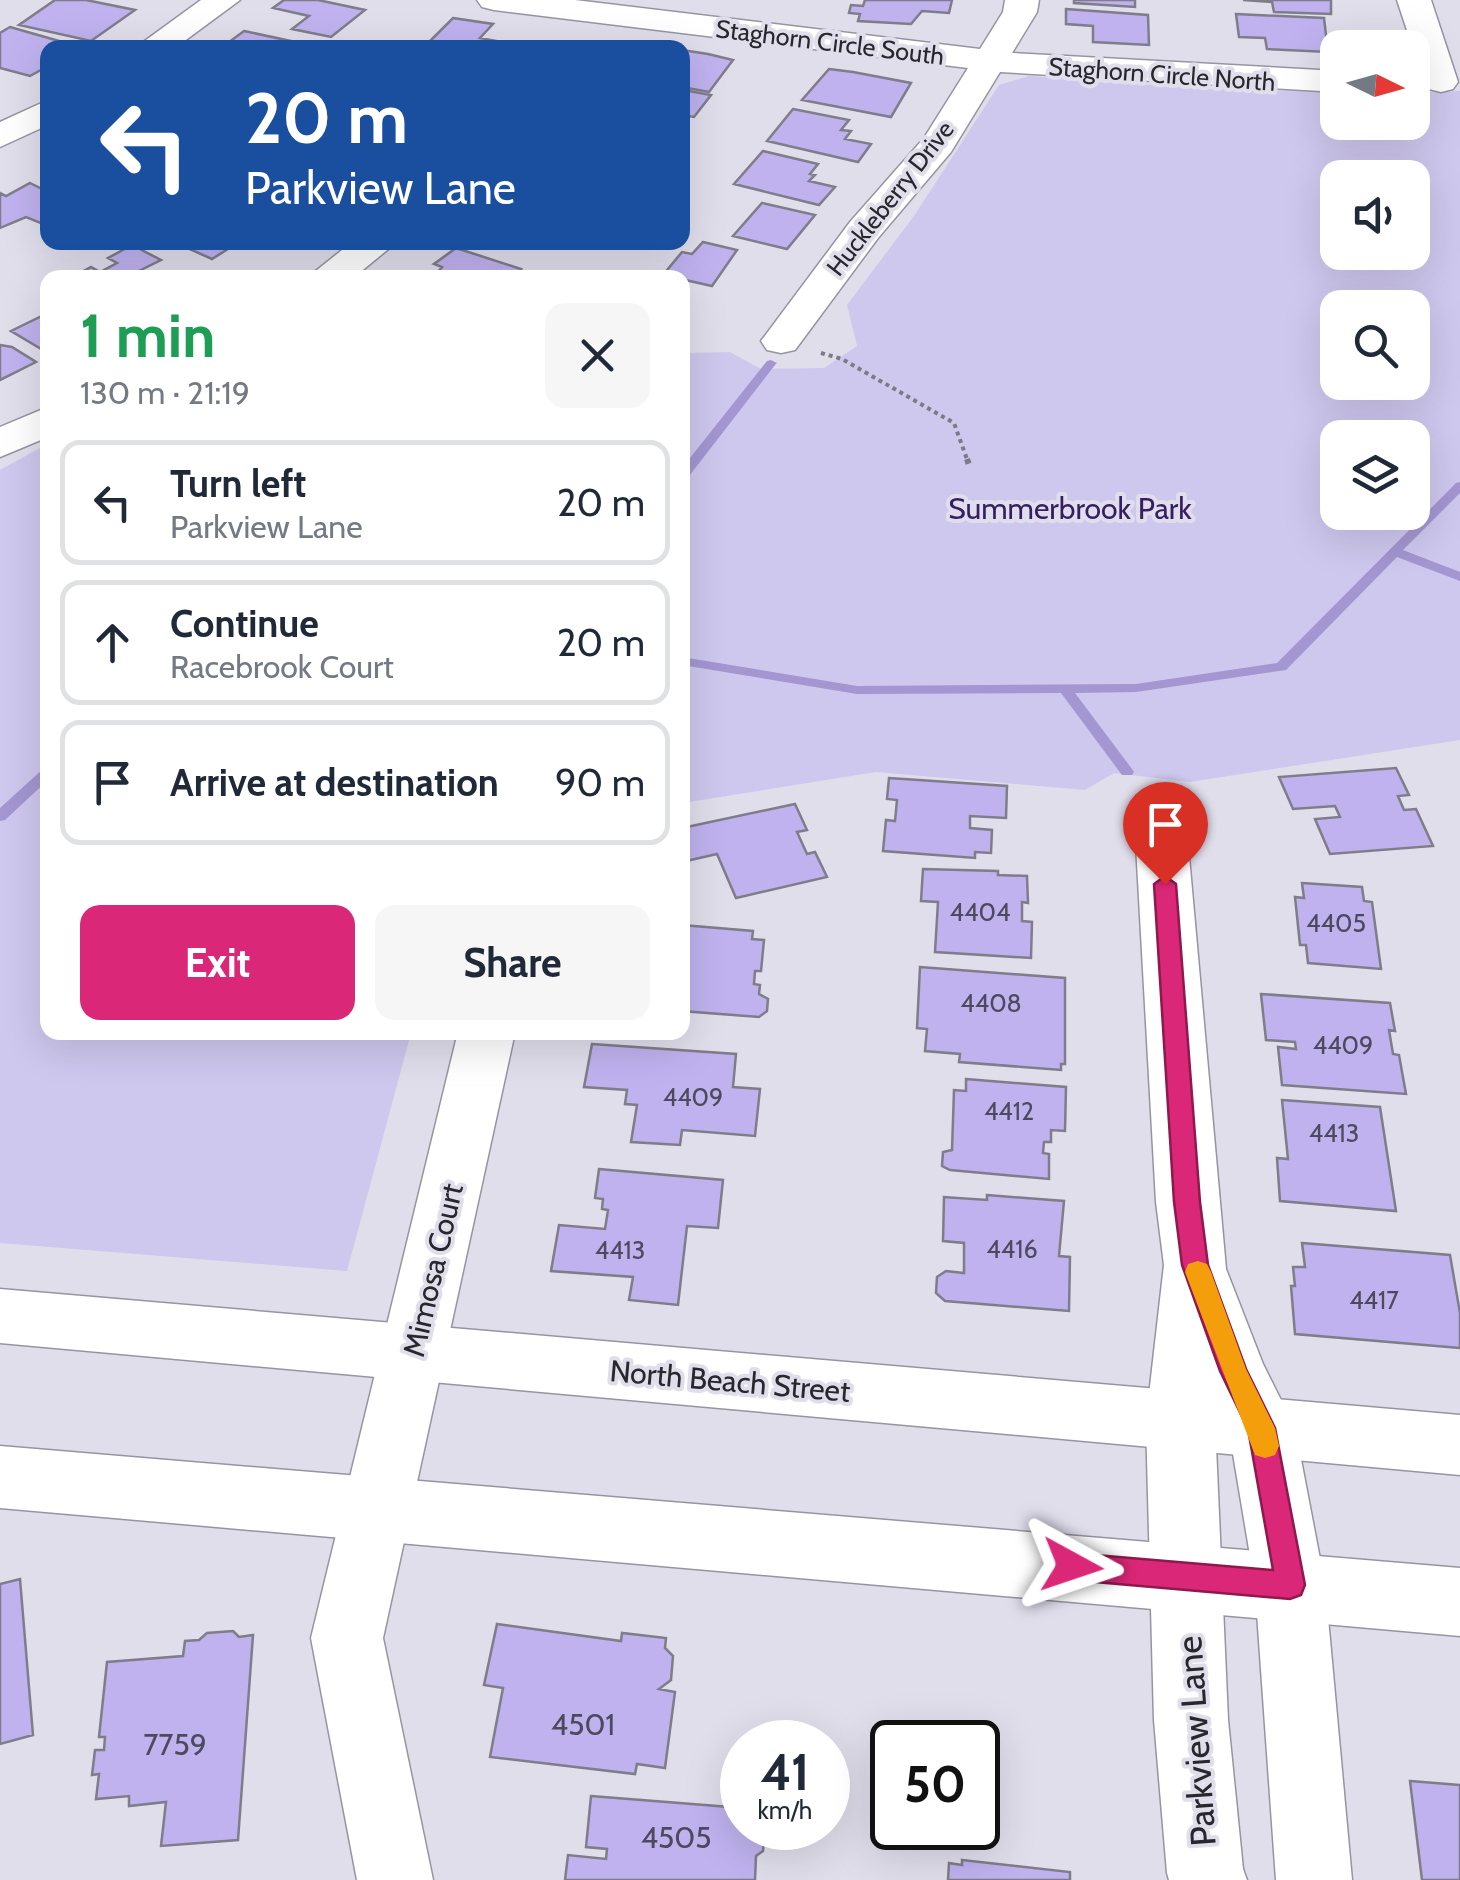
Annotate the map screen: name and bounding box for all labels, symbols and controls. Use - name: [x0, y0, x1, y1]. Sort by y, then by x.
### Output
- street label: Staghorn Circle South: [714, 13, 946, 71]
- north arrow: [1320, 30, 1430, 140]
- map controls: [1320, 30, 1430, 530]
- street label: Staghorn Circle North: [1048, 51, 1276, 97]
- text: 20 m: [245, 75, 408, 161]
- icon: left: [80, 80, 210, 210]
- street label: Huckleberry Drive: [820, 114, 960, 281]
- button: sound: [1320, 160, 1430, 270]
- text: Parkview Lane: [245, 161, 516, 215]
- button: search: [1320, 290, 1430, 400]
- text: 1 min: [80, 299, 215, 372]
- button: close: [545, 303, 650, 408]
- text: 130 m · 21:19: [80, 373, 250, 412]
- button: layers: [1320, 420, 1430, 530]
- text: Turn left: [170, 460, 306, 507]
- icon: left: [85, 475, 140, 530]
- text: 20 m: [557, 479, 645, 526]
- park label: Summerbrook Park: [948, 490, 1192, 527]
- text: Parkview Lane: [170, 507, 363, 546]
- text: Continue: [170, 600, 319, 647]
- icon: ahead: [85, 615, 140, 670]
- text: 20 m: [557, 619, 645, 666]
- text: Racebrook Court: [170, 647, 394, 686]
- icon: arrive: [85, 755, 140, 810]
- text: Arrive at destination: [170, 759, 499, 806]
- text: 90 m: [555, 759, 645, 806]
- pin: [1123, 782, 1208, 885]
- icon: arrive: [1138, 797, 1193, 852]
- house number: 4404: [950, 897, 1010, 927]
- button: Exit: [80, 905, 355, 1020]
- button: Share: [375, 905, 650, 1020]
- house number: 4405: [1306, 908, 1366, 938]
- house number: 4408: [960, 988, 1022, 1018]
- house number: 4409: [1313, 1030, 1373, 1060]
- house number: 4409: [663, 1082, 723, 1112]
- house number: 4412: [984, 1096, 1034, 1126]
- house number: 4413: [1309, 1118, 1359, 1148]
- street label: Mimosa Court: [395, 1180, 471, 1360]
- house number: 4416: [986, 1234, 1038, 1264]
- house number: 4413: [595, 1235, 645, 1265]
- house number: 4417: [1349, 1285, 1399, 1315]
- street label: North Beach Street: [608, 1352, 852, 1410]
- position arrow: [1020, 1514, 1124, 1618]
- street label: Parkview Lane: [1167, 1634, 1225, 1848]
- house number: 4501: [551, 1706, 615, 1743]
- speed limit sign: 50: [870, 1720, 1000, 1850]
- house number: 7759: [143, 1726, 207, 1763]
- text: 41: [760, 1742, 810, 1803]
- text: km/h: [758, 1795, 812, 1825]
- house number: 4505: [641, 1819, 711, 1856]

